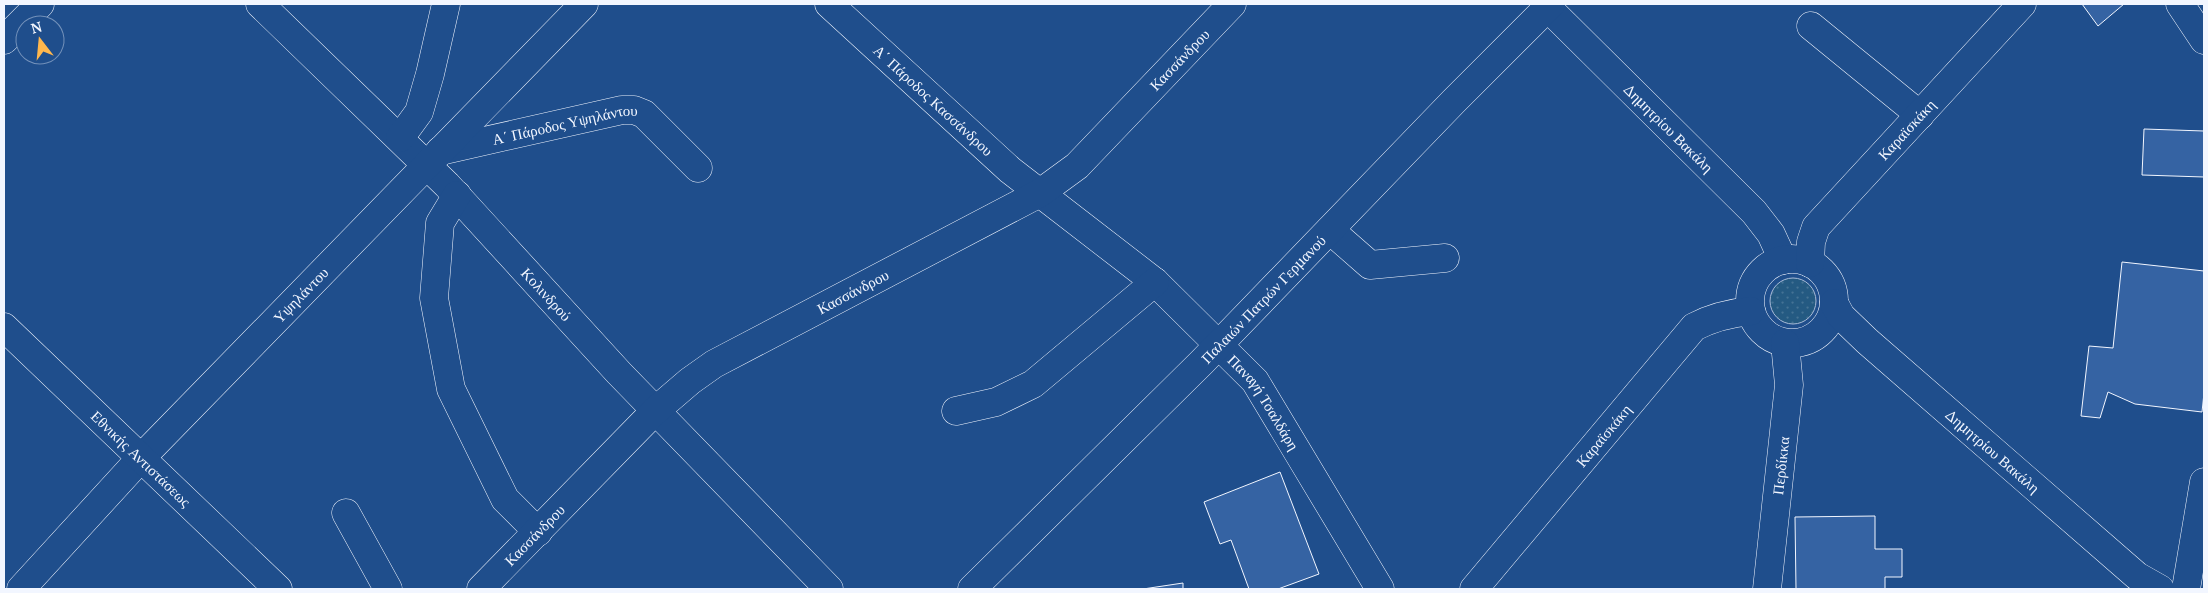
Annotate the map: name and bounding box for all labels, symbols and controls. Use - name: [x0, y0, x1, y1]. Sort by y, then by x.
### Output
- north arrow: [15, 15, 65, 65]
- text: N: [29, 16, 44, 38]
- street label: Κασσάνδρου: [1145, 24, 1213, 95]
- street label: Α΄ Πάροδος Κασσάνδρου: [869, 40, 998, 160]
- street label: Δημητρίου Βακάλη: [1620, 79, 1718, 177]
- street label: Καραϊσκάκη: [1873, 94, 1940, 164]
- street label: Α΄ Πάροδος Υψηλάντου: [490, 100, 638, 149]
- street label: Παλαιών Πατρών Γερμανού: [1196, 230, 1330, 367]
- street label: Υψηλάντου: [269, 262, 332, 327]
- street label: Κολινδρού: [517, 263, 576, 325]
- street label: Κασσάνδρου: [813, 264, 892, 318]
- street label: Παναγή Τσαλδάρη: [1224, 350, 1304, 454]
- street label: Καραϊσκάκη: [1571, 399, 1636, 471]
- street label: Δημητρίου Βακάλη: [1942, 404, 2044, 497]
- street label: Εθνικής Αντιστάσεως: [87, 406, 196, 511]
- street label: Περδίκκα: [1767, 435, 1793, 496]
- street label: Κασσάνδρου: [500, 500, 569, 570]

